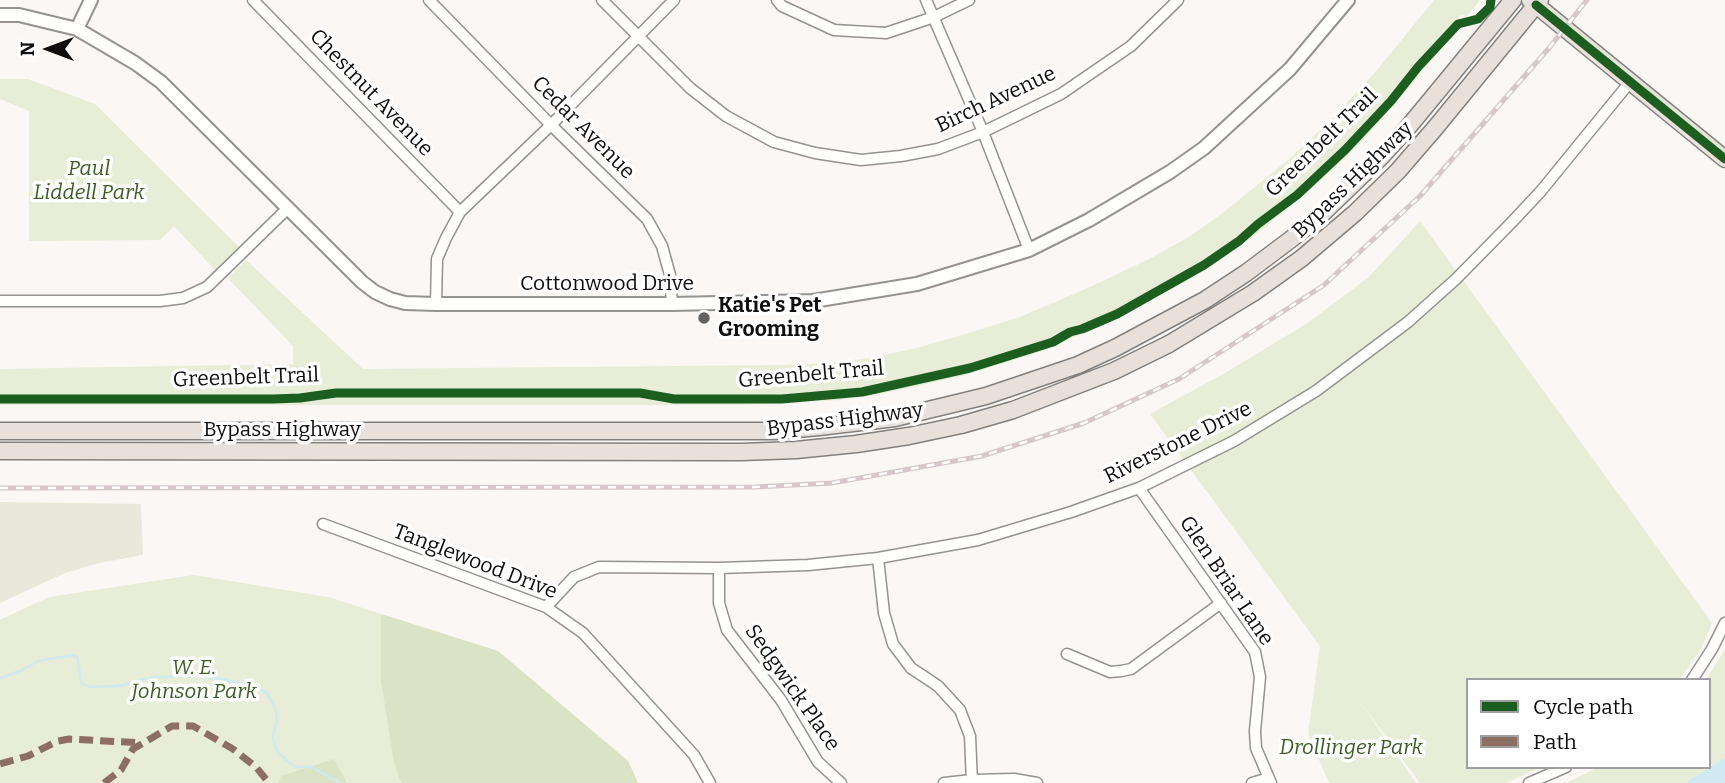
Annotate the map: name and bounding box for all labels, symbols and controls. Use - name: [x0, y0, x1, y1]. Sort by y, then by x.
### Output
- north arrow: [14, 14, 84, 84]
- street label: Chestnut Avenue: [304, 24, 438, 162]
- text: N: [16, 42, 39, 56]
- street label: Birch Avenue: [932, 61, 1060, 139]
- street label: Cedar Avenue: [526, 71, 640, 185]
- street label: Greenbelt Trail: [1261, 83, 1383, 203]
- street label: Bypass Highway: [1288, 116, 1418, 244]
- park label: Paul Liddell Park: [33, 156, 145, 206]
- street label: Cottonwood Drive: [520, 271, 694, 297]
- place label: Katie's Pet Grooming: [718, 293, 822, 343]
- marker: Katie's Pet Grooming: [696, 310, 712, 326]
- street label: Greenbelt Trail: [737, 356, 885, 394]
- street label: Greenbelt Trail: [172, 363, 320, 393]
- street label: Riverstone Drive: [1100, 396, 1256, 490]
- street label: Bypass Highway: [765, 398, 925, 442]
- street label: Bypass Highway: [203, 417, 361, 443]
- street label: Glen Briar Lane: [1173, 511, 1279, 651]
- street label: Tanglewood Drive: [390, 519, 560, 605]
- street label: Sedgwick Place: [739, 620, 845, 756]
- park label: W. E. Johnson Park: [131, 655, 257, 705]
- legend: [1466, 678, 1711, 769]
- text: Cycle path: [1533, 694, 1633, 720]
- text: Path: [1533, 729, 1577, 755]
- park label: Drollinger Park: [1279, 735, 1423, 761]

